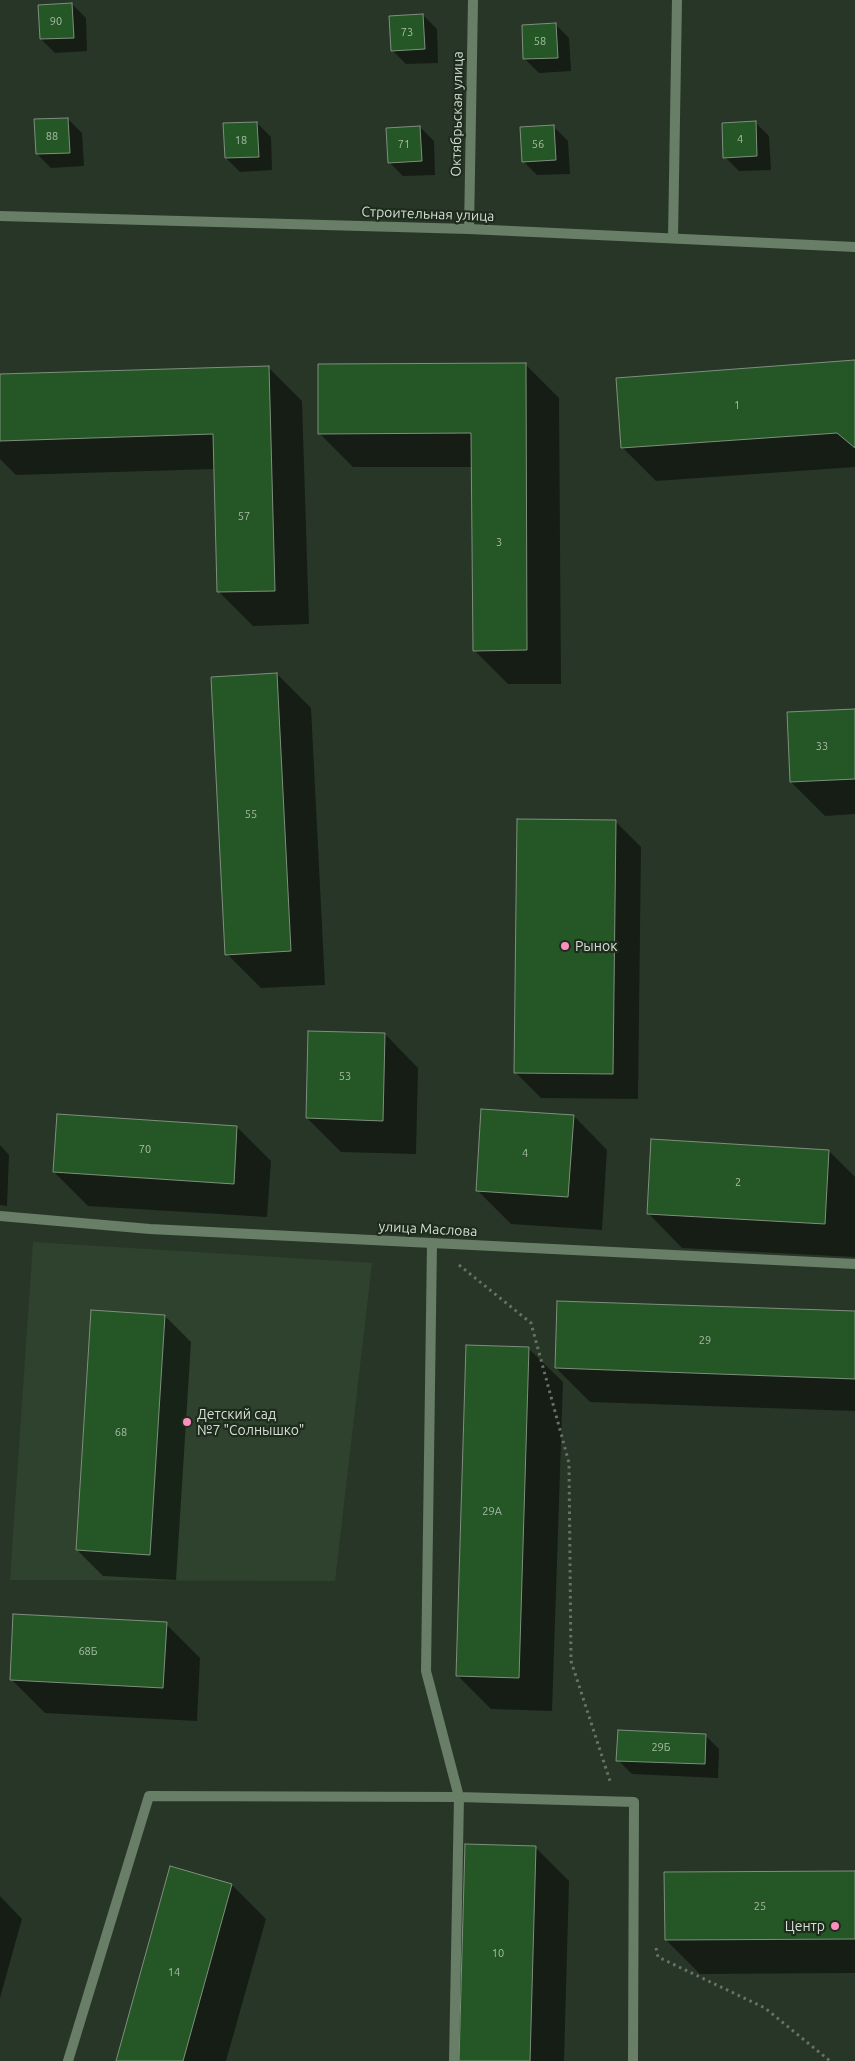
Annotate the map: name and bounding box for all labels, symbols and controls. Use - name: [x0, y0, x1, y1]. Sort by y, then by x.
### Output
- house number: 90: [50, 14, 62, 28]
- house number: 73: [401, 25, 413, 39]
- house number: 58: [534, 34, 546, 48]
- street label: Октябрьская улица: [448, 51, 466, 177]
- house number: 88: [46, 129, 58, 143]
- house number: 4: [737, 132, 743, 146]
- house number: 18: [235, 133, 247, 147]
- house number: 71: [398, 137, 410, 151]
- house number: 56: [532, 137, 544, 151]
- street label: Строительная улица: [361, 203, 495, 225]
- house number: 1: [734, 398, 740, 412]
- house number: 57: [238, 509, 250, 523]
- house number: 3: [496, 535, 502, 549]
- house number: 33: [816, 739, 828, 753]
- house number: 55: [245, 807, 257, 821]
- place label: Рынок: [575, 938, 617, 954]
- marker: Рынок: [559, 940, 571, 952]
- house number: 53: [339, 1069, 351, 1083]
- house number: 70: [139, 1142, 151, 1156]
- house number: 4: [522, 1146, 528, 1160]
- house number: 2: [735, 1175, 741, 1189]
- street label: улица Маслова: [378, 1218, 478, 1240]
- house number: 29: [699, 1333, 711, 1347]
- place label: Детский сад №7 "Солнышко": [197, 1406, 304, 1438]
- marker: Детский сад №7 "Солнышко": [181, 1416, 193, 1428]
- house number: 68: [115, 1425, 127, 1439]
- house number: 29А: [482, 1504, 502, 1518]
- house number: 68Б: [78, 1644, 98, 1658]
- house number: 29Б: [651, 1740, 671, 1754]
- house number: 25: [754, 1899, 766, 1913]
- place label: Центр: [785, 1918, 825, 1934]
- marker: Центр: [829, 1920, 841, 1932]
- house number: 10: [492, 1946, 504, 1960]
- house number: 14: [168, 1965, 180, 1979]

